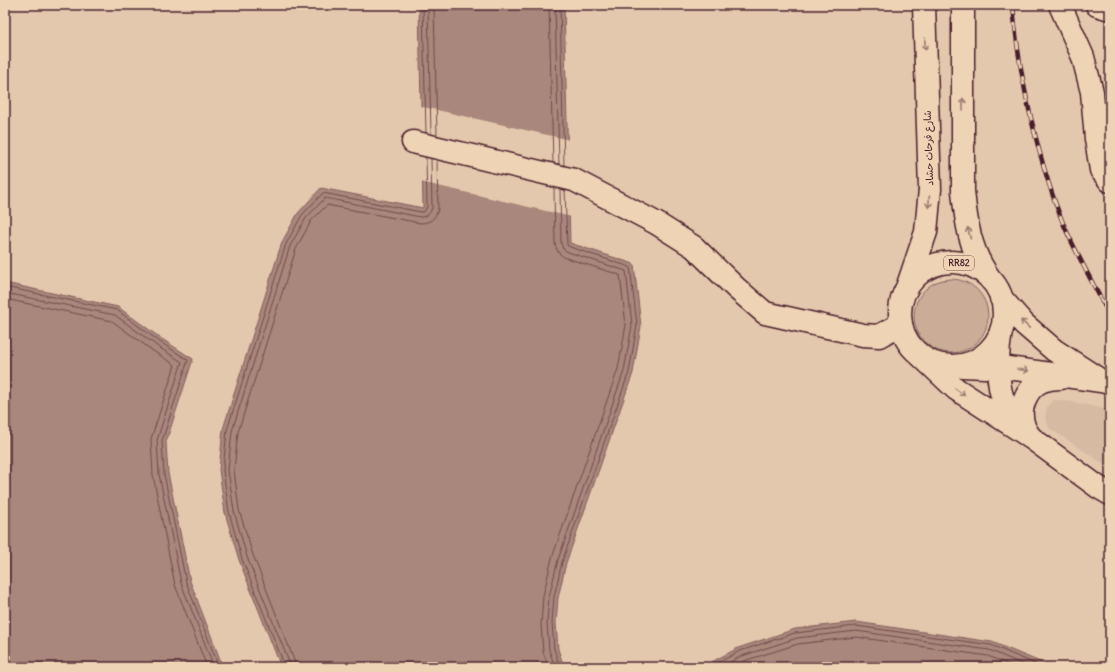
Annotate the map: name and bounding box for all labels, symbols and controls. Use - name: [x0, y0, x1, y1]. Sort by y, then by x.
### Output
- one-way arrow: [921, 37, 928, 50]
- one-way arrow: [959, 98, 967, 111]
- street label: شارع فرحات حشاد: [921, 110, 937, 186]
- one-way arrow: [925, 195, 932, 208]
- one-way arrow: [965, 227, 973, 240]
- road number: RR82: [944, 256, 974, 270]
- one-way arrow: [1020, 320, 1030, 329]
- one-way arrow: [1016, 366, 1029, 374]
- one-way arrow: [954, 388, 965, 396]

